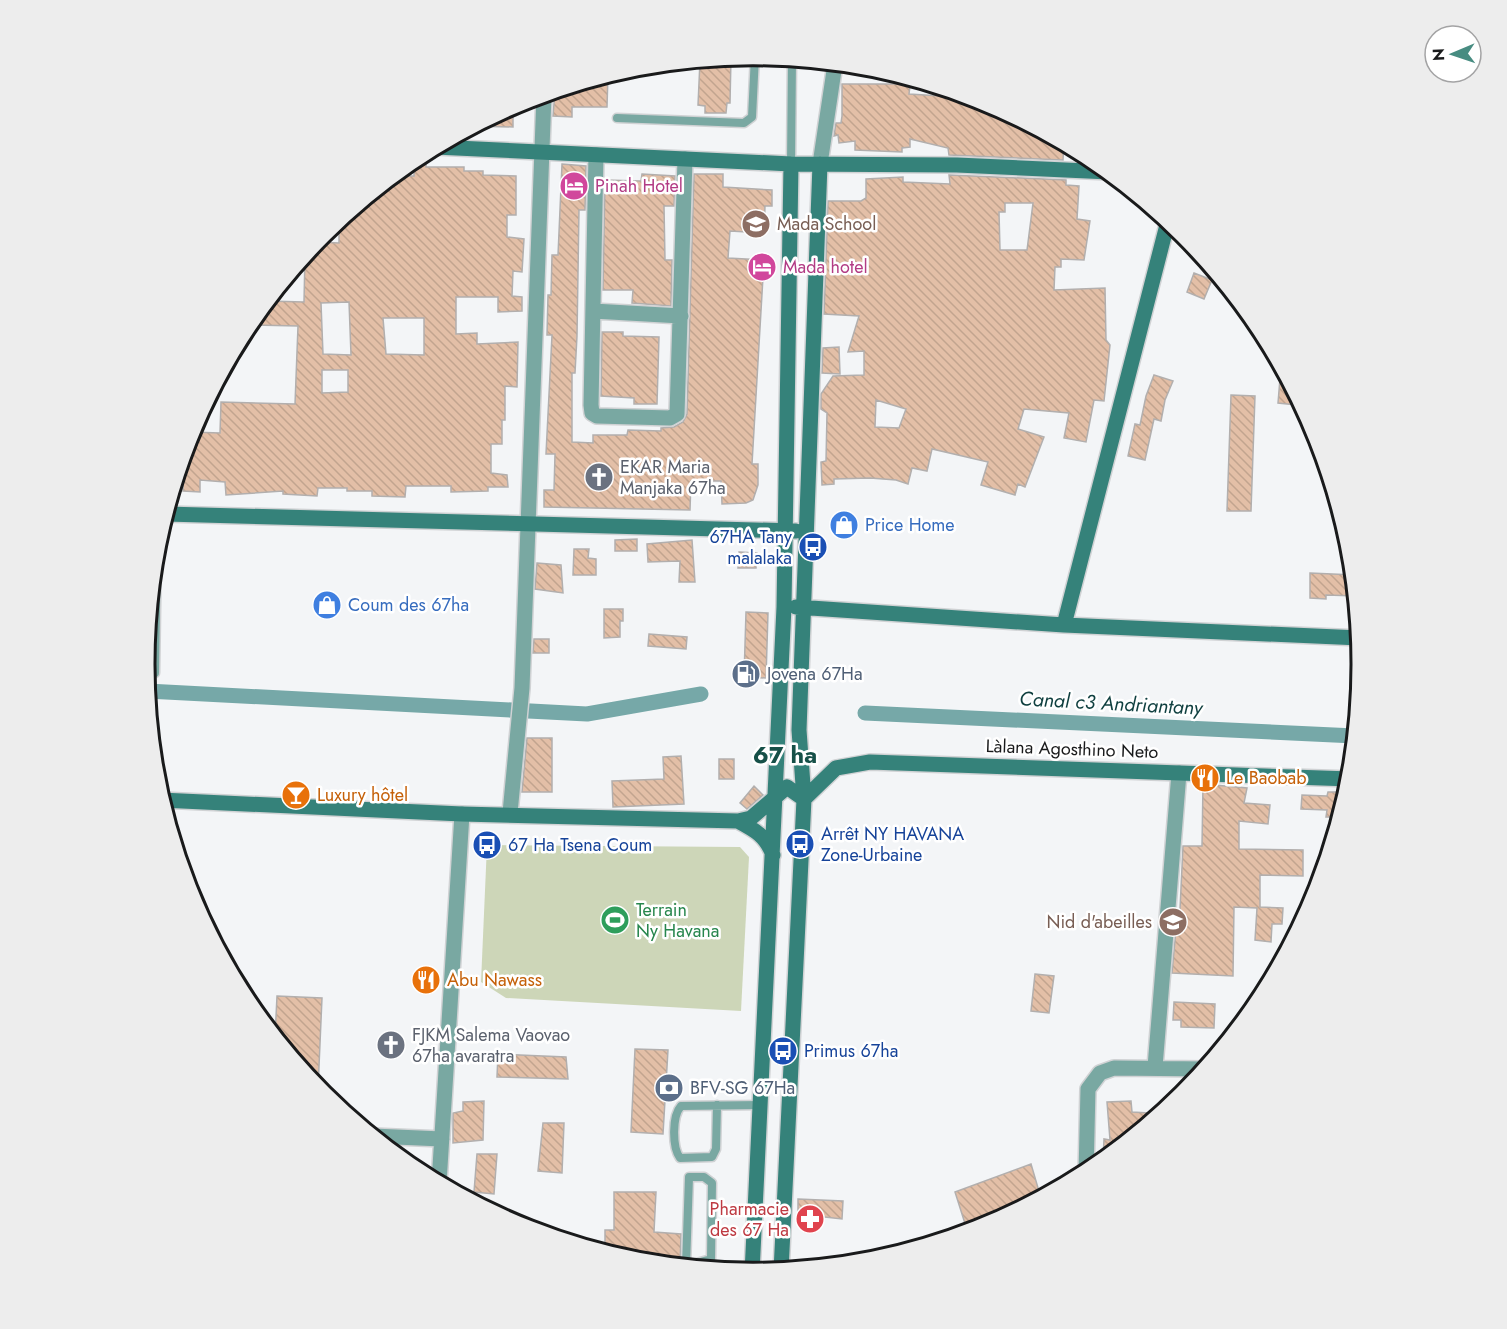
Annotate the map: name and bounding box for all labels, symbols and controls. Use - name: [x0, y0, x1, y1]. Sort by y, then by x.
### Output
- north arrow: [1423, 24, 1483, 84]
- text: N: [1427, 48, 1450, 61]
- hotel icon: Pinah Hotel: [558, 170, 590, 202]
- place label: Pinah Hotel: [595, 173, 683, 199]
- school or university icon: Mada School: [740, 208, 772, 240]
- place label: Mada School: [777, 211, 876, 237]
- hotel icon: Mada hotel: [746, 251, 778, 283]
- place label: Mada hotel: [783, 254, 868, 280]
- place label: EKAR Maria Manjaka 67ha: [620, 454, 726, 501]
- church icon: EKAR Maria Manjaka 67ha: [583, 461, 615, 493]
- shop icon: Price Home: [828, 509, 860, 541]
- place label: Price Home: [865, 512, 955, 538]
- place label: 67HA Tany malalaka: [710, 524, 792, 571]
- bus stop icon: 67HA Tany malalaka: [797, 531, 829, 563]
- shop icon: Coum des 67ha: [311, 589, 343, 621]
- place label: Coum des 67ha: [348, 592, 469, 618]
- fuel station icon: Jovena 67Ha: [730, 658, 762, 690]
- place label: Jovena 67Ha: [765, 661, 863, 687]
- water label: Canal c3 Andriantany: [1019, 684, 1205, 723]
- street label: Làlana Agosthino Neto: [985, 733, 1159, 765]
- district label: 67 ha: [753, 737, 817, 772]
- restaurant icon: Le Baobab: [1189, 762, 1221, 794]
- place label: Le Baobab: [1226, 765, 1306, 791]
- bar icon: Luxury hôtel: [280, 779, 312, 811]
- place label: Luxury hôtel: [317, 782, 408, 808]
- place label: Arrêt NY HAVANA Zone-Urbaine: [821, 821, 964, 868]
- bus stop icon: Arrêt NY HAVANA Zone-Urbaine: [784, 828, 816, 860]
- bus stop icon: 67 Ha Tsena Coum: [471, 829, 503, 861]
- place label: 67 Ha Tsena Coum: [508, 832, 652, 858]
- place label: Terrain Ny Havana: [636, 897, 719, 944]
- sports icon: Terrain Ny Havana: [599, 904, 631, 936]
- school or university icon: Nid d'abeilles: [1157, 906, 1189, 938]
- place label: Nid d'abeilles: [1046, 909, 1152, 935]
- restaurant icon: Abu Nawass: [410, 964, 442, 996]
- place label: Abu Nawass: [447, 967, 542, 993]
- place label: FJKM Salema Vaovao 67ha avaratra: [412, 1022, 570, 1069]
- church icon: FJKM Salema Vaovao 67ha avaratra: [375, 1029, 407, 1061]
- bus stop icon: Primus 67ha: [767, 1035, 799, 1067]
- place label: Primus 67ha: [804, 1038, 898, 1064]
- bank icon: BFV-SG 67Ha: [653, 1072, 685, 1104]
- place label: BFV-SG 67Ha: [690, 1075, 795, 1101]
- place label: Pharmacie des 67 Ha: [710, 1196, 789, 1243]
- pharmacy icon: Pharmacie des 67 Ha: [794, 1203, 826, 1235]

